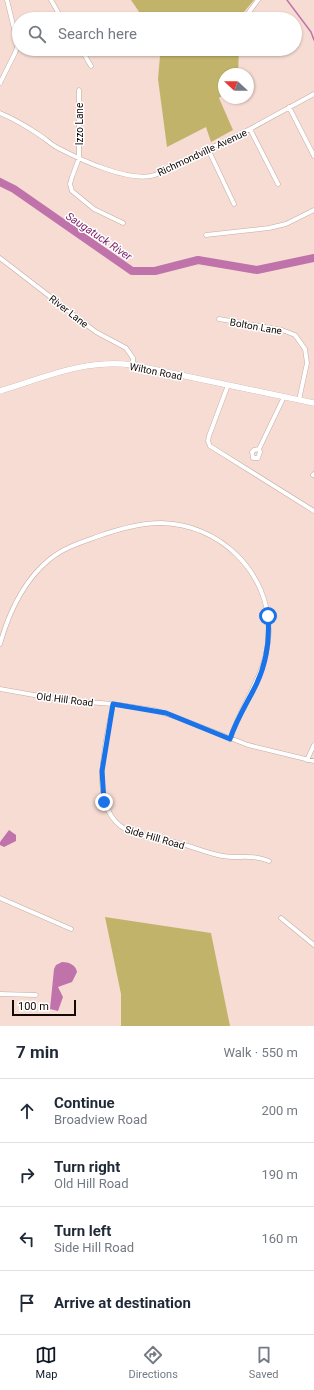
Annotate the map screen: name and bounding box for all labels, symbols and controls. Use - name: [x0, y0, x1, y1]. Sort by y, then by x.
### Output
- search box: [12, 12, 302, 56]
- icon: search: [26, 23, 48, 45]
- text: Search here: [58, 25, 137, 43]
- north arrow: [218, 68, 254, 104]
- street label: Izzo Lane: [74, 103, 85, 145]
- street label: Richmondville Avenue: [156, 127, 249, 178]
- water label: Saugatuck River: [63, 210, 134, 263]
- street label: River Lane: [47, 293, 90, 330]
- street label: Bolton Lane: [229, 316, 283, 337]
- street label: Wilton Road: [129, 361, 183, 382]
- route start: [259, 607, 277, 625]
- street label: Old Hill Road: [36, 691, 94, 708]
- route end: [95, 793, 113, 811]
- street label: Side Hill Road: [124, 824, 186, 851]
- scale bar: [12, 998, 76, 1017]
- text: 100 m: [18, 1000, 49, 1013]
- text: 7 min: [16, 1042, 59, 1062]
- text: Walk · 550 m: [223, 1045, 298, 1060]
- text: Continue: [54, 1094, 115, 1112]
- icon: ahead: [16, 1100, 38, 1122]
- text: 200 m: [261, 1103, 298, 1118]
- text: Broadview Road: [54, 1112, 147, 1127]
- text: Turn right: [54, 1158, 120, 1176]
- icon: right: [16, 1164, 38, 1186]
- text: 190 m: [261, 1167, 298, 1182]
- text: Old Hill Road: [54, 1176, 128, 1191]
- text: Turn left: [54, 1222, 111, 1240]
- icon: left: [16, 1228, 38, 1250]
- text: 160 m: [261, 1231, 298, 1246]
- text: Side Hill Road: [54, 1240, 134, 1255]
- icon: arrive: [16, 1292, 38, 1314]
- text: Arrive at destination: [54, 1294, 191, 1312]
- tab: Map: [35, 1344, 57, 1381]
- tab: Directions: [128, 1344, 178, 1381]
- tab: Saved: [249, 1344, 279, 1381]

